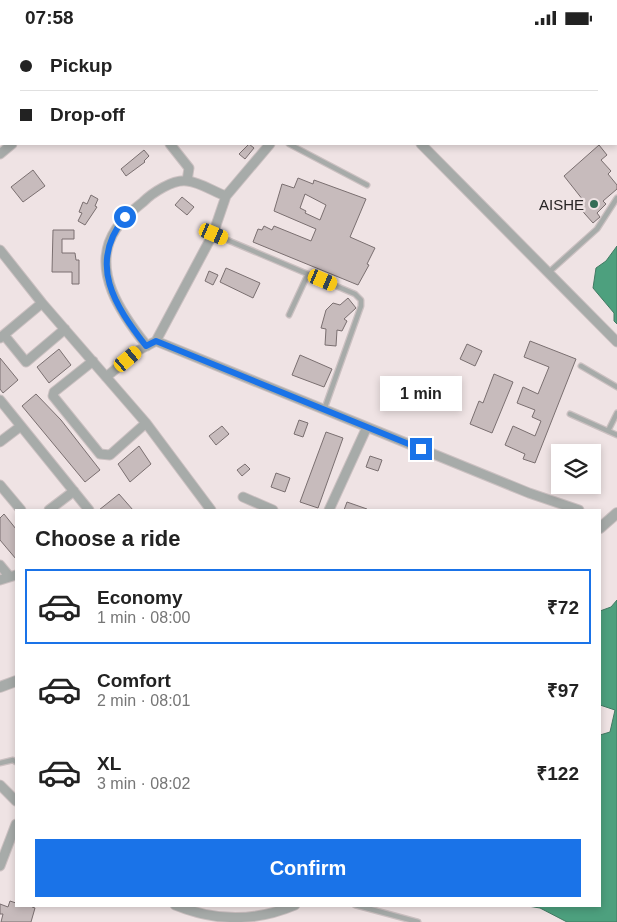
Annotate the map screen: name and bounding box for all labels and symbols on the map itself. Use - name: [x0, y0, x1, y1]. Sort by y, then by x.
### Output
- place label: AISHE: [539, 196, 584, 213]
- marker: AISHE: [588, 198, 600, 210]
- route start: [114, 206, 136, 228]
- car: [197, 221, 230, 247]
- car: [306, 267, 339, 293]
- car: [111, 344, 144, 374]
- callout: 1 min: [380, 377, 462, 411]
- route end: [410, 438, 432, 460]

